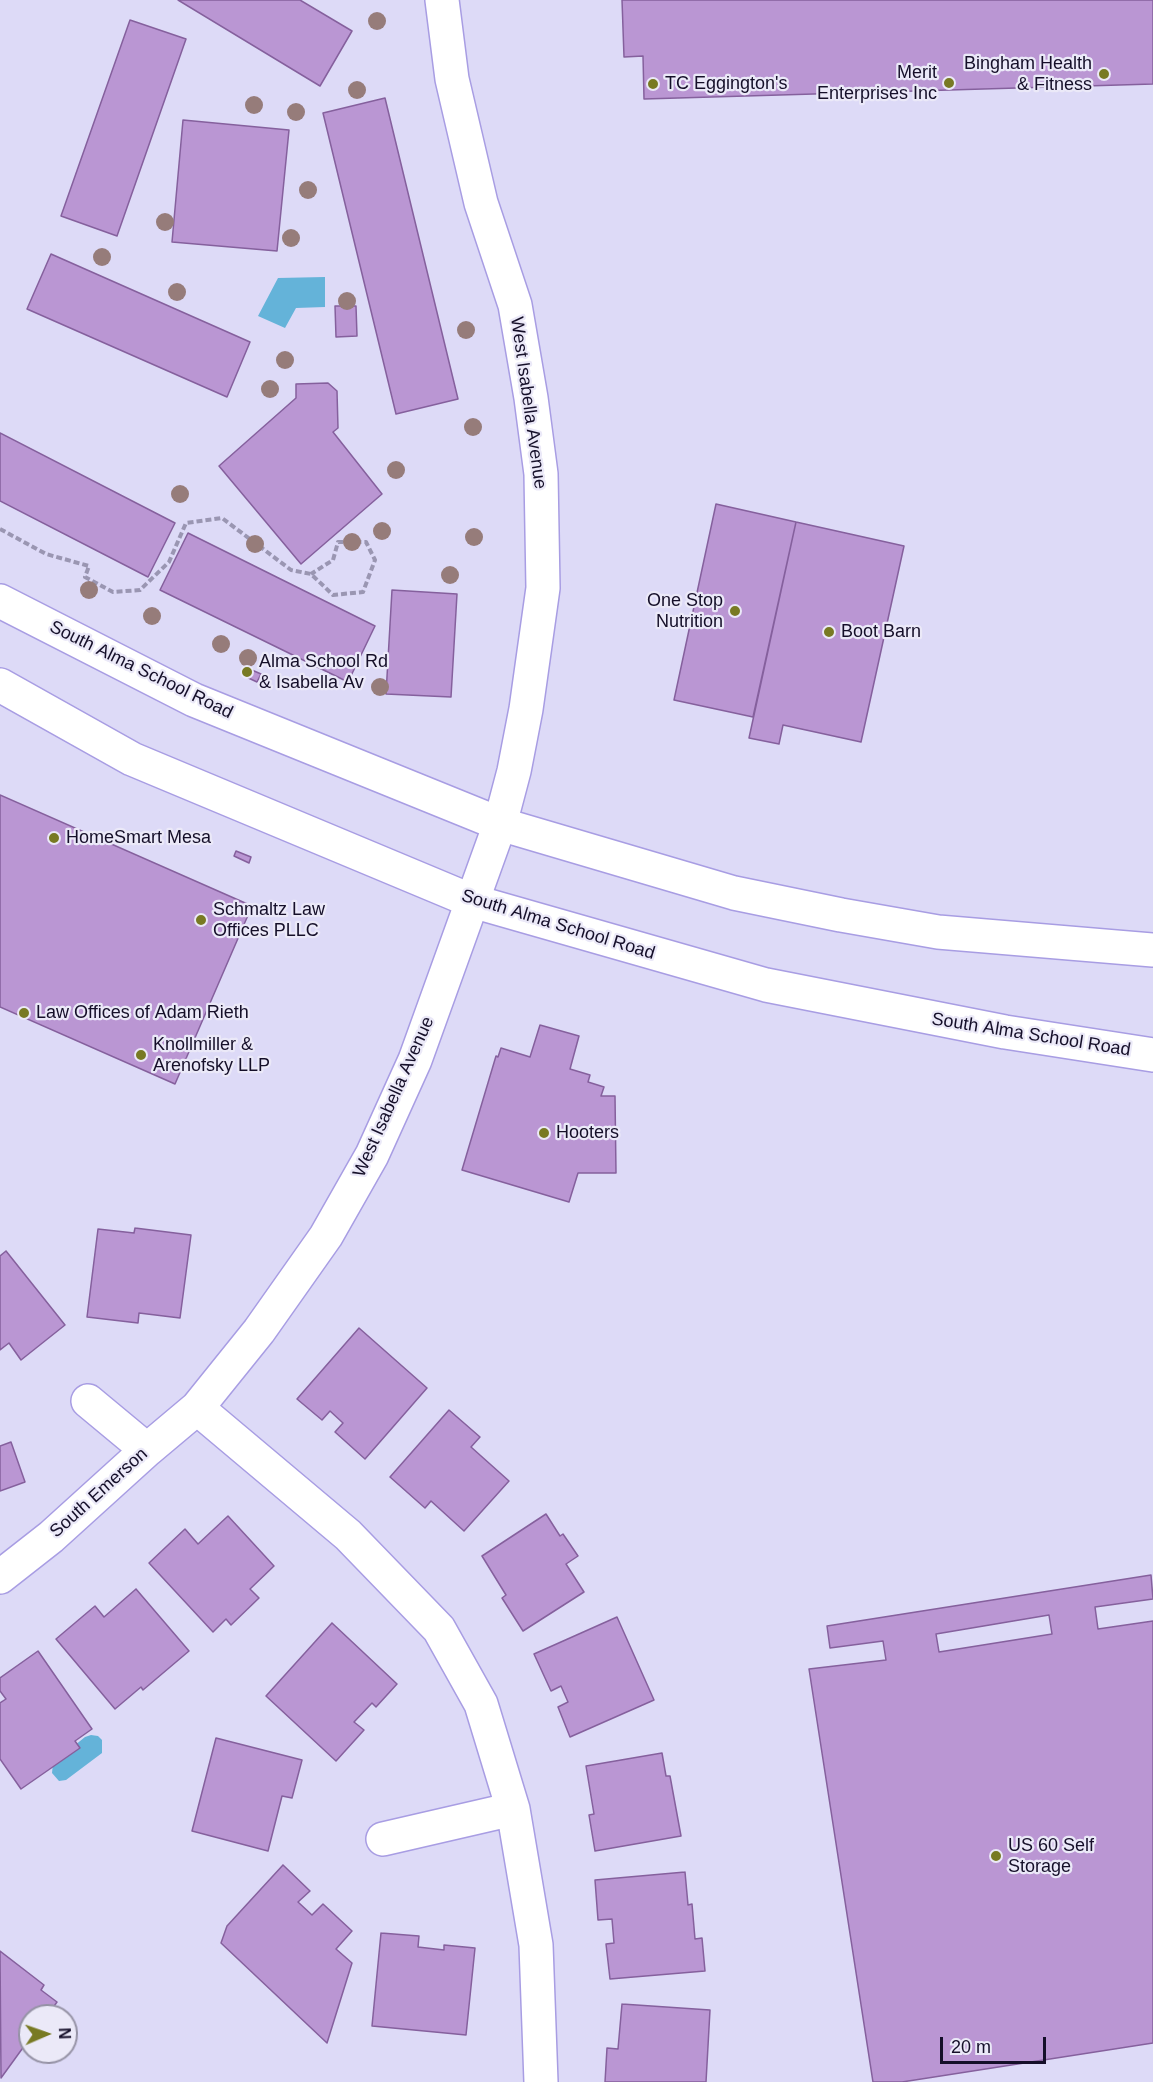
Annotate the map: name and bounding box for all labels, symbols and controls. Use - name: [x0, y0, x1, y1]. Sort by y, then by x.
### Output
- place label: Bingham Health & Fitness: [964, 53, 1092, 96]
- place label: Merit Enterprises Inc: [817, 62, 937, 104]
- marker: Bingham Health & Fitness: [1097, 67, 1111, 81]
- place label: TC Eggington's: [665, 73, 788, 95]
- marker: Merit Enterprises Inc: [942, 76, 956, 90]
- marker: TC Eggington's: [646, 77, 660, 91]
- street label: West Isabella Avenue: [505, 316, 551, 490]
- place label: One Stop Nutrition: [647, 590, 723, 632]
- marker: One Stop Nutrition: [728, 604, 742, 618]
- street label: South Alma School Road: [46, 616, 236, 724]
- place label: Boot Barn: [841, 621, 921, 643]
- marker: Boot Barn: [822, 625, 836, 639]
- place label: Alma School Rd & Isabella Av: [259, 651, 388, 694]
- marker: Alma School Rd & Isabella Av: [240, 665, 254, 679]
- place label: HomeSmart Mesa: [66, 827, 211, 849]
- marker: HomeSmart Mesa: [47, 831, 61, 845]
- street label: South Alma School Road: [459, 885, 657, 965]
- place label: Schmaltz Law Offices PLLC: [213, 899, 325, 942]
- marker: Schmaltz Law Offices PLLC: [194, 913, 208, 927]
- place label: Law Offices of Adam Rieth: [36, 1002, 249, 1024]
- marker: Law Offices of Adam Rieth: [17, 1006, 31, 1020]
- street label: South Alma School Road: [930, 1009, 1132, 1061]
- street label: West Isabella Avenue: [349, 1013, 439, 1181]
- place label: Knollmiller & Arenofsky LLP: [153, 1034, 270, 1076]
- marker: Knollmiller & Arenofsky LLP: [134, 1048, 148, 1062]
- place label: Hooters: [556, 1122, 619, 1144]
- marker: Hooters: [537, 1126, 551, 1140]
- street label: South Emerson: [46, 1443, 152, 1543]
- place label: US 60 Self Storage: [1008, 1835, 1094, 1878]
- marker: US 60 Self Storage: [989, 1849, 1003, 1863]
- north arrow: [18, 2004, 78, 2064]
- scale bar: [943, 2025, 1050, 2063]
- text: N: [56, 2027, 73, 2039]
- text: 20 m: [951, 2037, 991, 2057]

